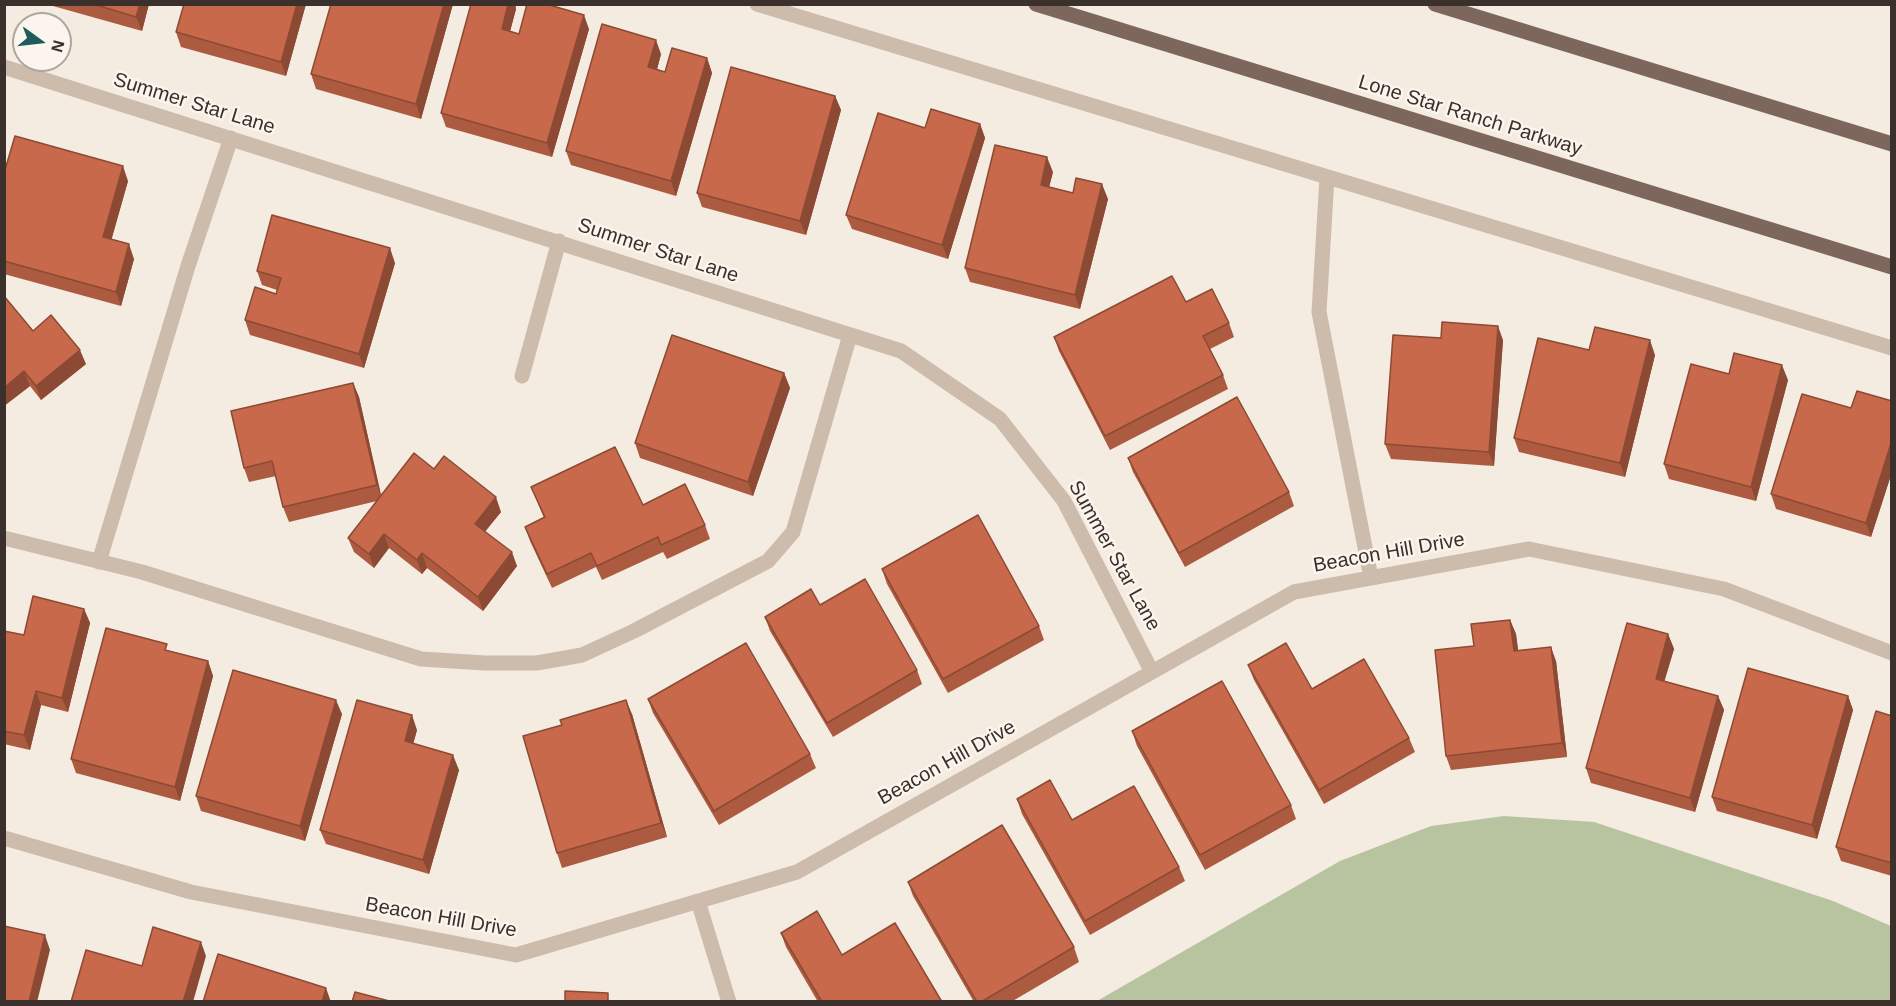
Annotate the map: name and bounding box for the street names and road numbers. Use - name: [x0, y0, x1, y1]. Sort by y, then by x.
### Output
- street label: Summer Star Lane: [110, 68, 278, 140]
- street label: Lone Star Ranch Parkway: [1355, 71, 1585, 161]
- street label: Summer Star Lane: [574, 214, 742, 288]
- street label: Summer Star Lane: [1063, 477, 1165, 635]
- street label: Beacon Hill Drive: [1311, 528, 1467, 578]
- street label: Beacon Hill Drive: [874, 715, 1020, 811]
- street label: Beacon Hill Drive: [363, 893, 519, 943]

